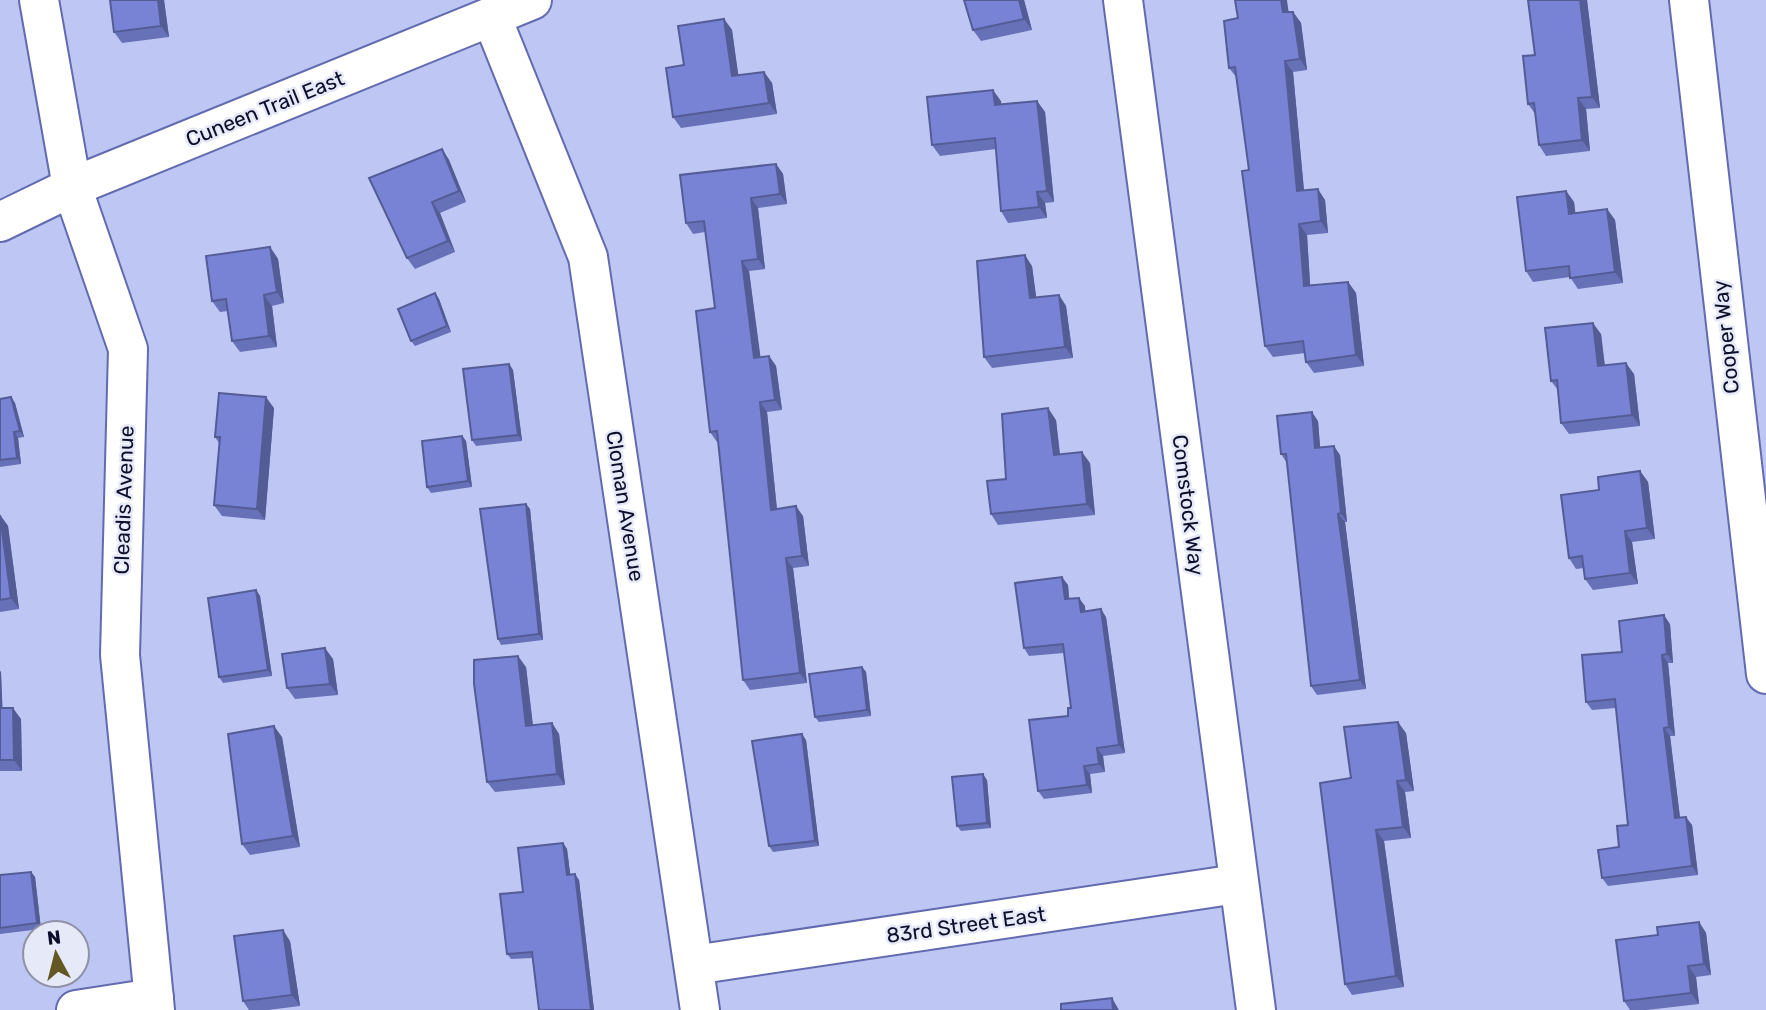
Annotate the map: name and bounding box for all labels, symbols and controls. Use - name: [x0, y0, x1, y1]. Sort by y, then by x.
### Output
- street label: Cuneen Trail East: [182, 65, 348, 152]
- street label: Cooper Way: [1707, 279, 1744, 395]
- street label: Cleadis Avenue: [108, 425, 139, 575]
- street label: Cloman Avenue: [601, 429, 650, 583]
- street label: Comstock Way: [1167, 433, 1210, 577]
- street label: 83rd Street East: [885, 901, 1047, 948]
- north arrow: [21, 919, 91, 989]
- text: N: [46, 925, 62, 950]

